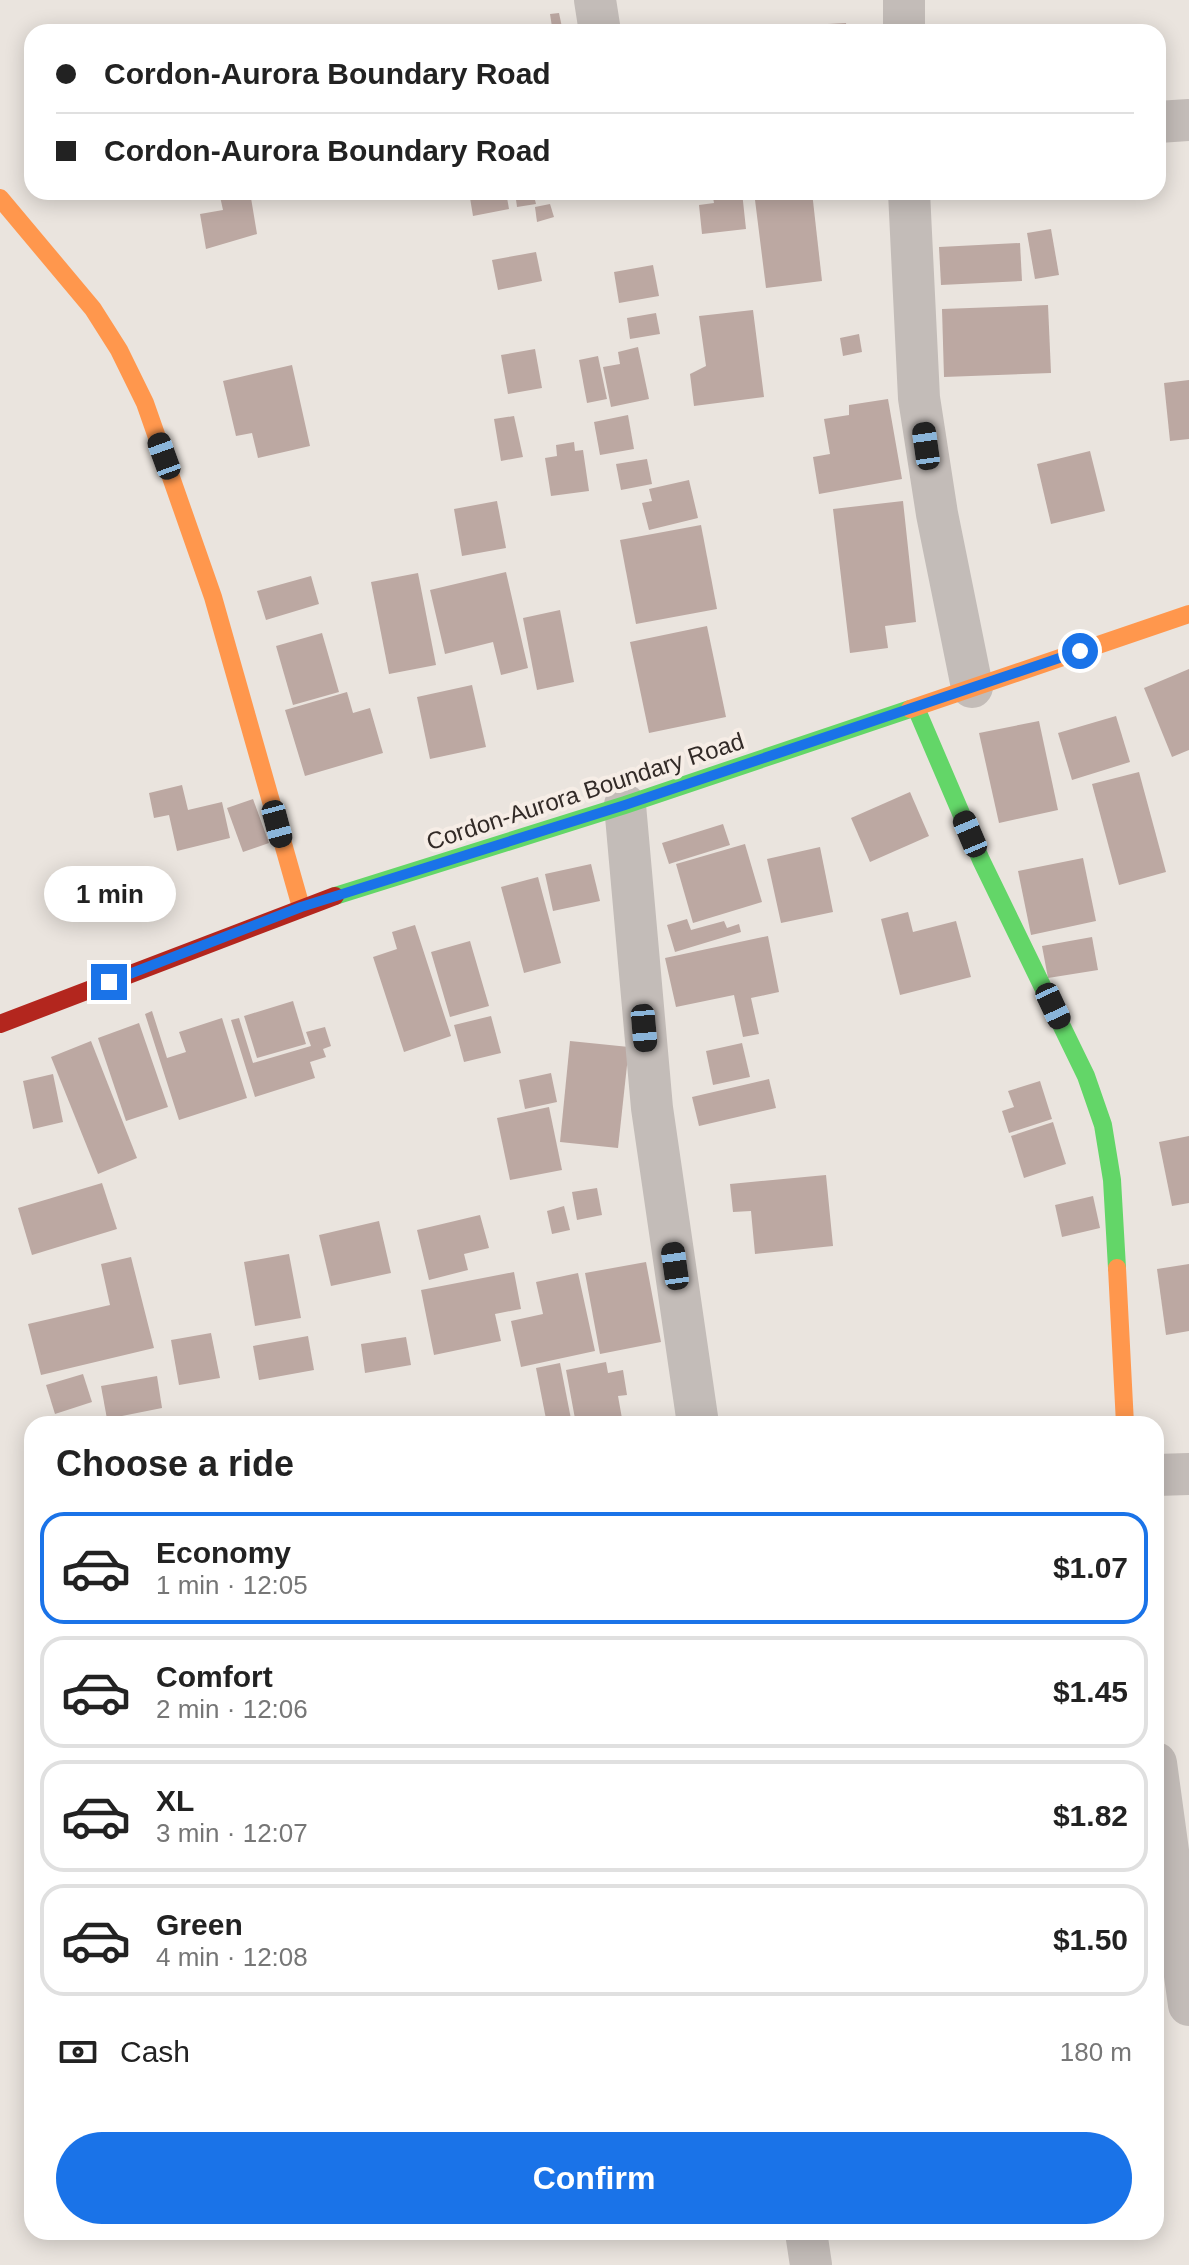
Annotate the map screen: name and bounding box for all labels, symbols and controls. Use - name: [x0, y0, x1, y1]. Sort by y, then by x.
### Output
- text: Cordon-Aurora Boundary Road: [104, 57, 551, 90]
- text: Cordon-Aurora Boundary Road: [104, 134, 551, 167]
- car: [911, 421, 941, 471]
- car: [145, 429, 183, 483]
- route start: [1062, 633, 1098, 669]
- street label: Cordon-Aurora Boundary Road: [423, 727, 747, 855]
- car: [259, 798, 295, 850]
- car: [950, 807, 990, 861]
- callout: 1 min: [43, 866, 175, 922]
- text: 1 min: [76, 879, 144, 909]
- route end: [91, 964, 127, 1000]
- car: [1032, 979, 1074, 1033]
- car: [630, 1003, 658, 1053]
- car: [660, 1241, 690, 1291]
- text: Choose a ride: [56, 1443, 294, 1484]
- icon: car: [60, 1532, 132, 1604]
- text: Economy: [156, 1536, 291, 1569]
- text: $1.07: [1053, 1551, 1128, 1584]
- text: 1 min · 12:05: [156, 1570, 308, 1600]
- icon: car: [60, 1656, 132, 1728]
- text: Comfort: [156, 1660, 273, 1693]
- text: $1.45: [1053, 1675, 1128, 1708]
- text: 2 min · 12:06: [156, 1694, 308, 1724]
- icon: car: [60, 1780, 132, 1852]
- text: XL: [156, 1784, 194, 1817]
- text: $1.82: [1053, 1799, 1128, 1832]
- text: 3 min · 12:07: [156, 1818, 308, 1848]
- icon: car: [60, 1904, 132, 1976]
- text: Green: [156, 1908, 243, 1941]
- text: $1.50: [1053, 1923, 1128, 1956]
- text: 4 min · 12:08: [156, 1942, 308, 1972]
- icon: cash: [56, 2030, 100, 2074]
- text: Cash: [120, 2035, 190, 2068]
- text: 180 m: [1060, 2037, 1132, 2067]
- button: Confirm: [56, 2132, 1132, 2224]

